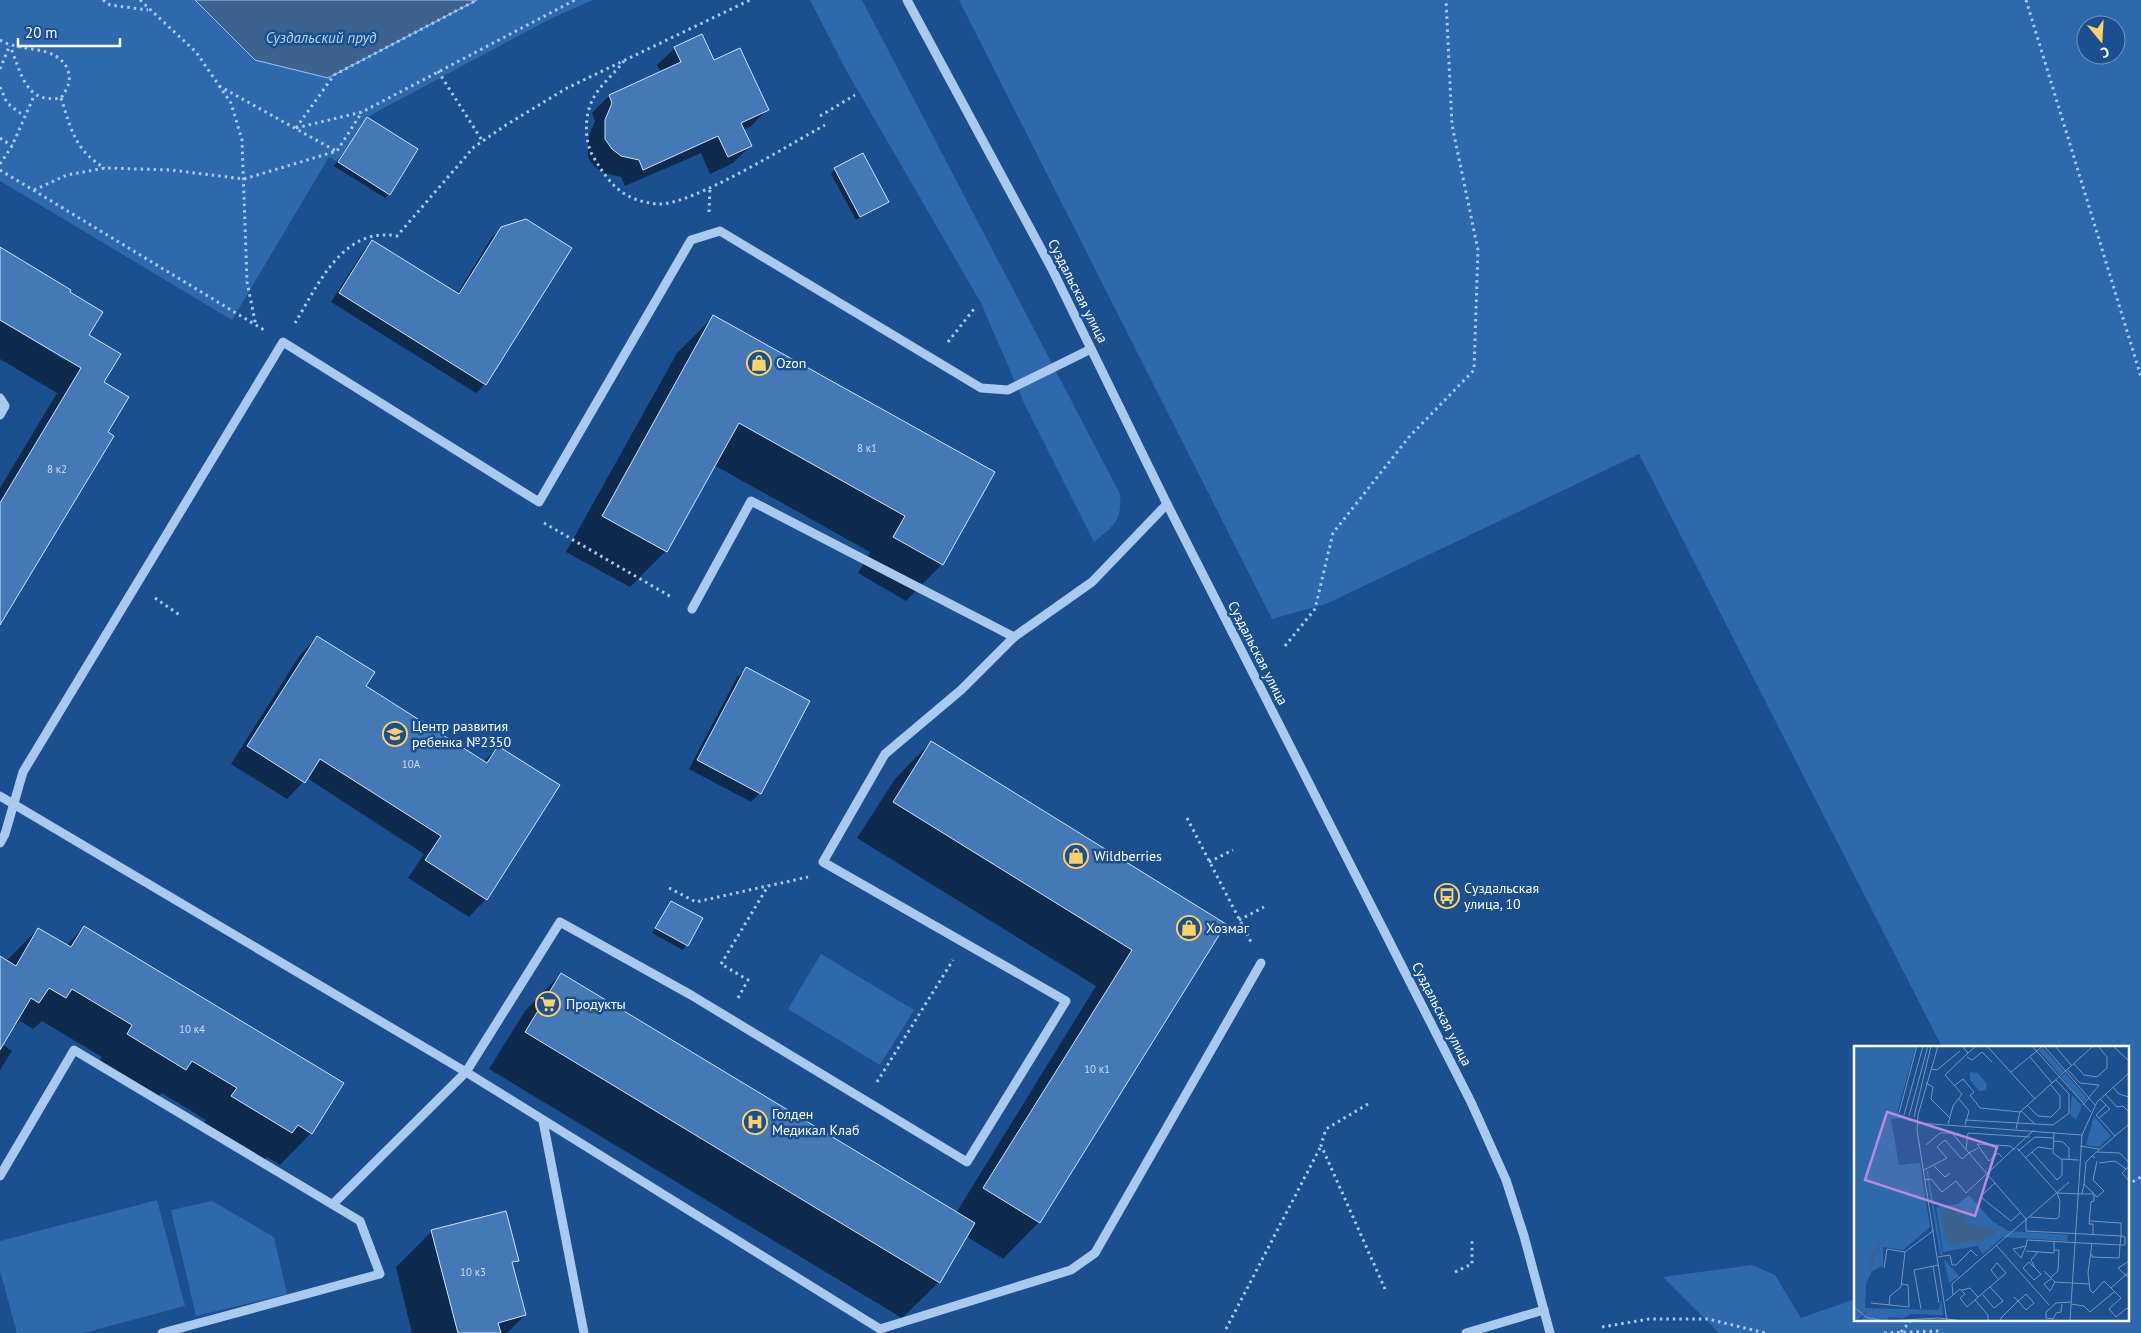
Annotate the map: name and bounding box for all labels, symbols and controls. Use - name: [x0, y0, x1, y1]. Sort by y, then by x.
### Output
- scale bar: [18, 15, 120, 47]
- north arrow: [2076, 15, 2126, 65]
- text: 20 m: [25, 23, 58, 42]
- water label: Суздальский пруд: [266, 28, 377, 47]
- text: С: [2098, 43, 2112, 62]
- street label: Суздальская улица: [1044, 236, 1112, 346]
- shop icon: Ozon: [746, 350, 772, 376]
- place label: Ozon: [776, 354, 806, 372]
- house number: 8 к1: [857, 441, 877, 455]
- house number: 8 к2: [47, 462, 67, 476]
- street label: Суздальская улица: [1224, 598, 1292, 708]
- place label: Центр развития ребенка №2350: [412, 717, 511, 751]
- school or university icon: Центр развития ребенка №2350: [382, 721, 408, 747]
- house number: 10А: [402, 757, 421, 771]
- shop icon: Wildberries: [1063, 843, 1089, 869]
- place label: Wildberries: [1094, 847, 1162, 865]
- place label: Суздальская улица, 10: [1464, 879, 1539, 913]
- bus stop icon: Суздальская улица, 10: [1434, 883, 1460, 909]
- shop icon: Хозмаг: [1176, 915, 1202, 941]
- place label: Хозмаг: [1206, 919, 1250, 937]
- street label: Суздальская улица: [1408, 959, 1476, 1069]
- supermarket icon: Продукты: [535, 991, 561, 1017]
- place label: Продукты: [566, 995, 626, 1013]
- house number: 10 к4: [179, 1022, 205, 1036]
- inset map: [1854, 1046, 2128, 1320]
- house number: 10 к1: [1084, 1062, 1110, 1076]
- place label: Голден Медикал Клаб: [772, 1105, 860, 1139]
- hospital icon: Голден Медикал Клаб: [742, 1109, 768, 1135]
- house number: 10 к3: [460, 1265, 486, 1279]

